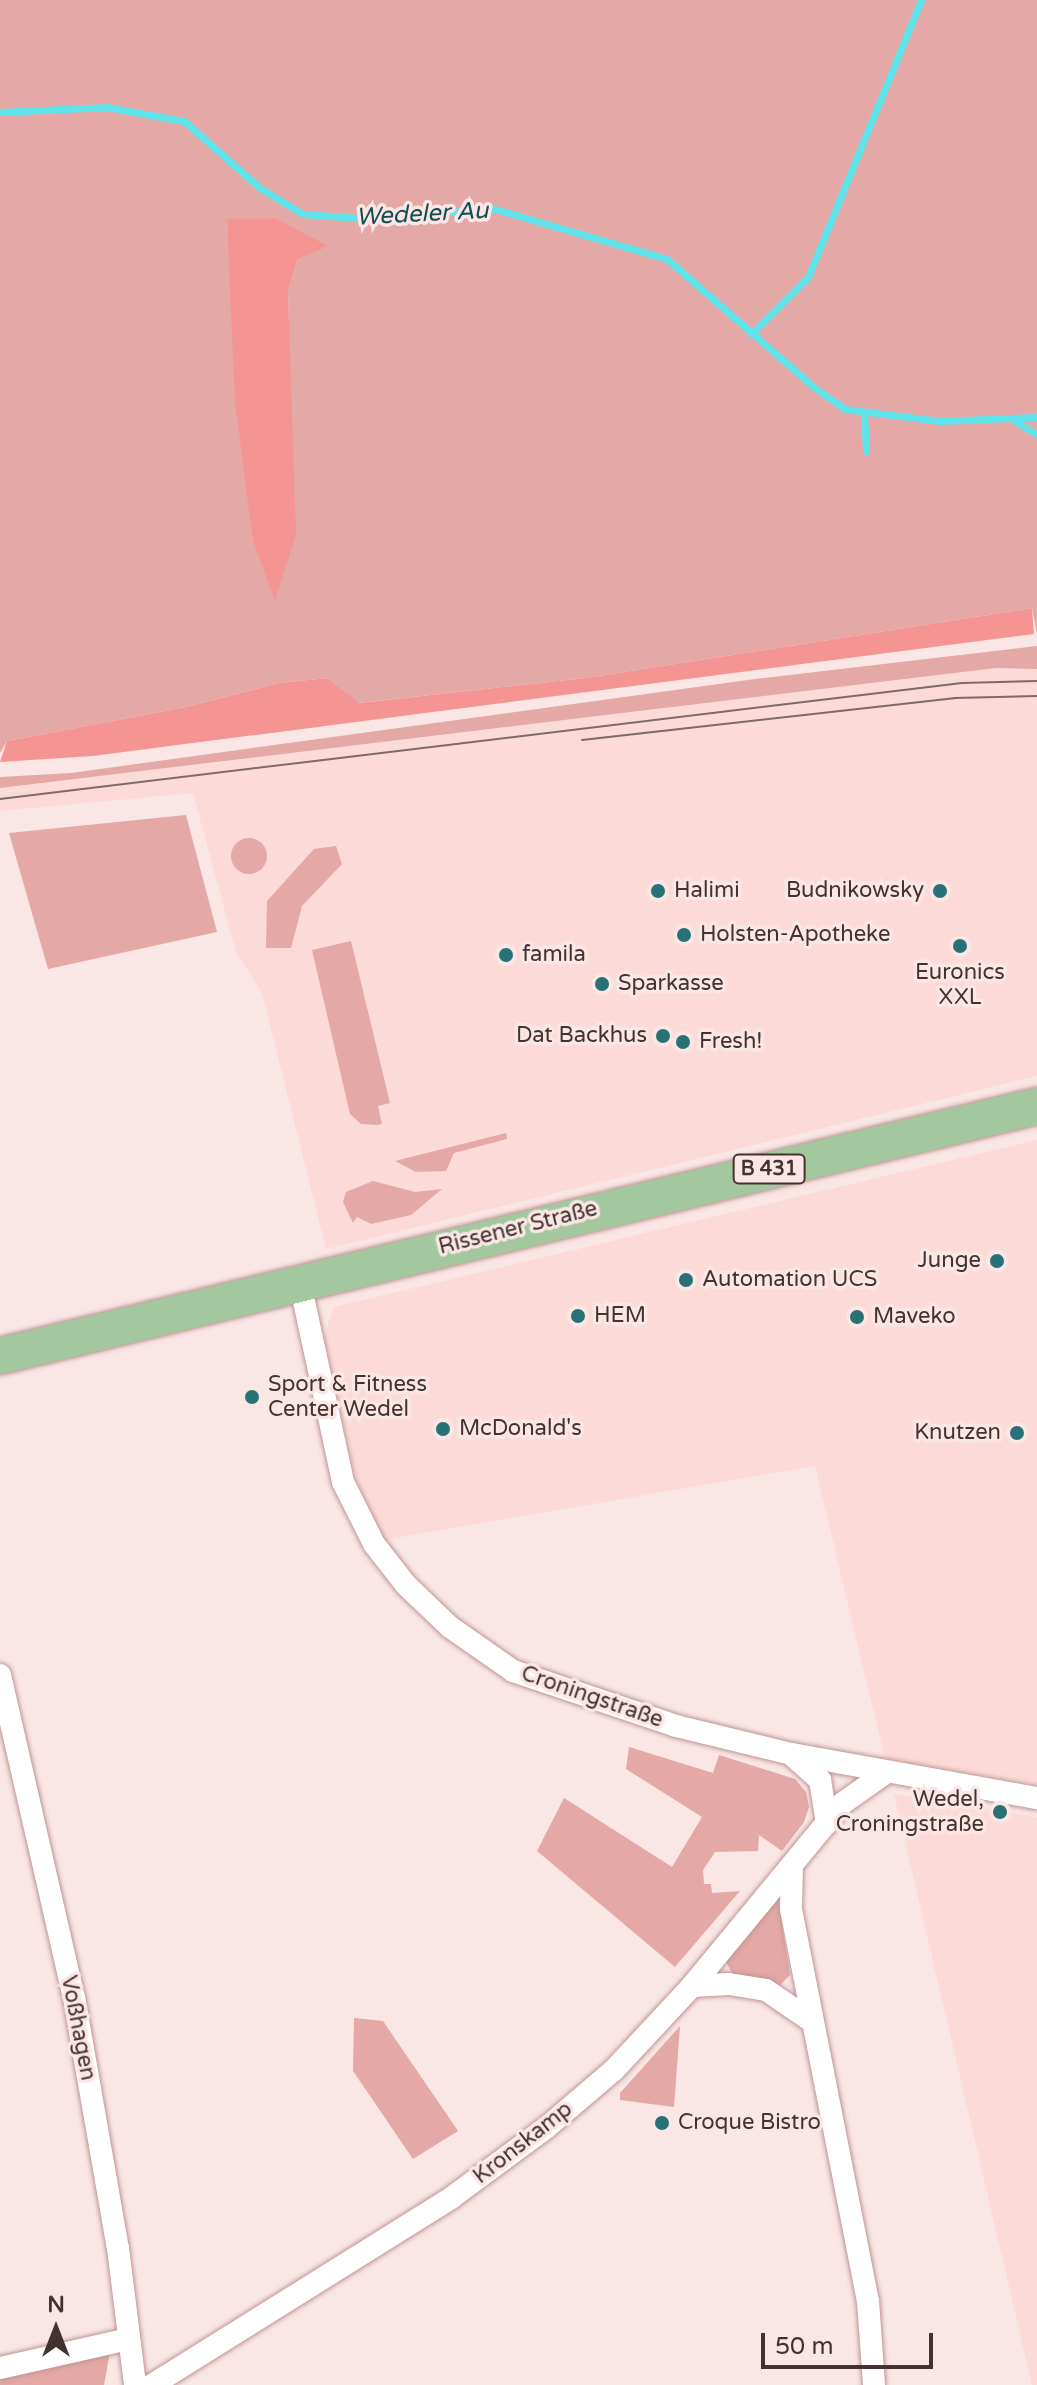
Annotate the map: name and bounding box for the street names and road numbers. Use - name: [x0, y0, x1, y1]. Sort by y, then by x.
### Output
- road number: B 431: [731, 1153, 807, 1185]
- street label: Rissener Straße: [436, 1195, 600, 1261]
- street label: Croningstraße: [518, 1660, 666, 1734]
- street label: Voßhagen: [55, 1973, 101, 2083]
- street label: Kronskamp: [468, 2096, 578, 2190]

